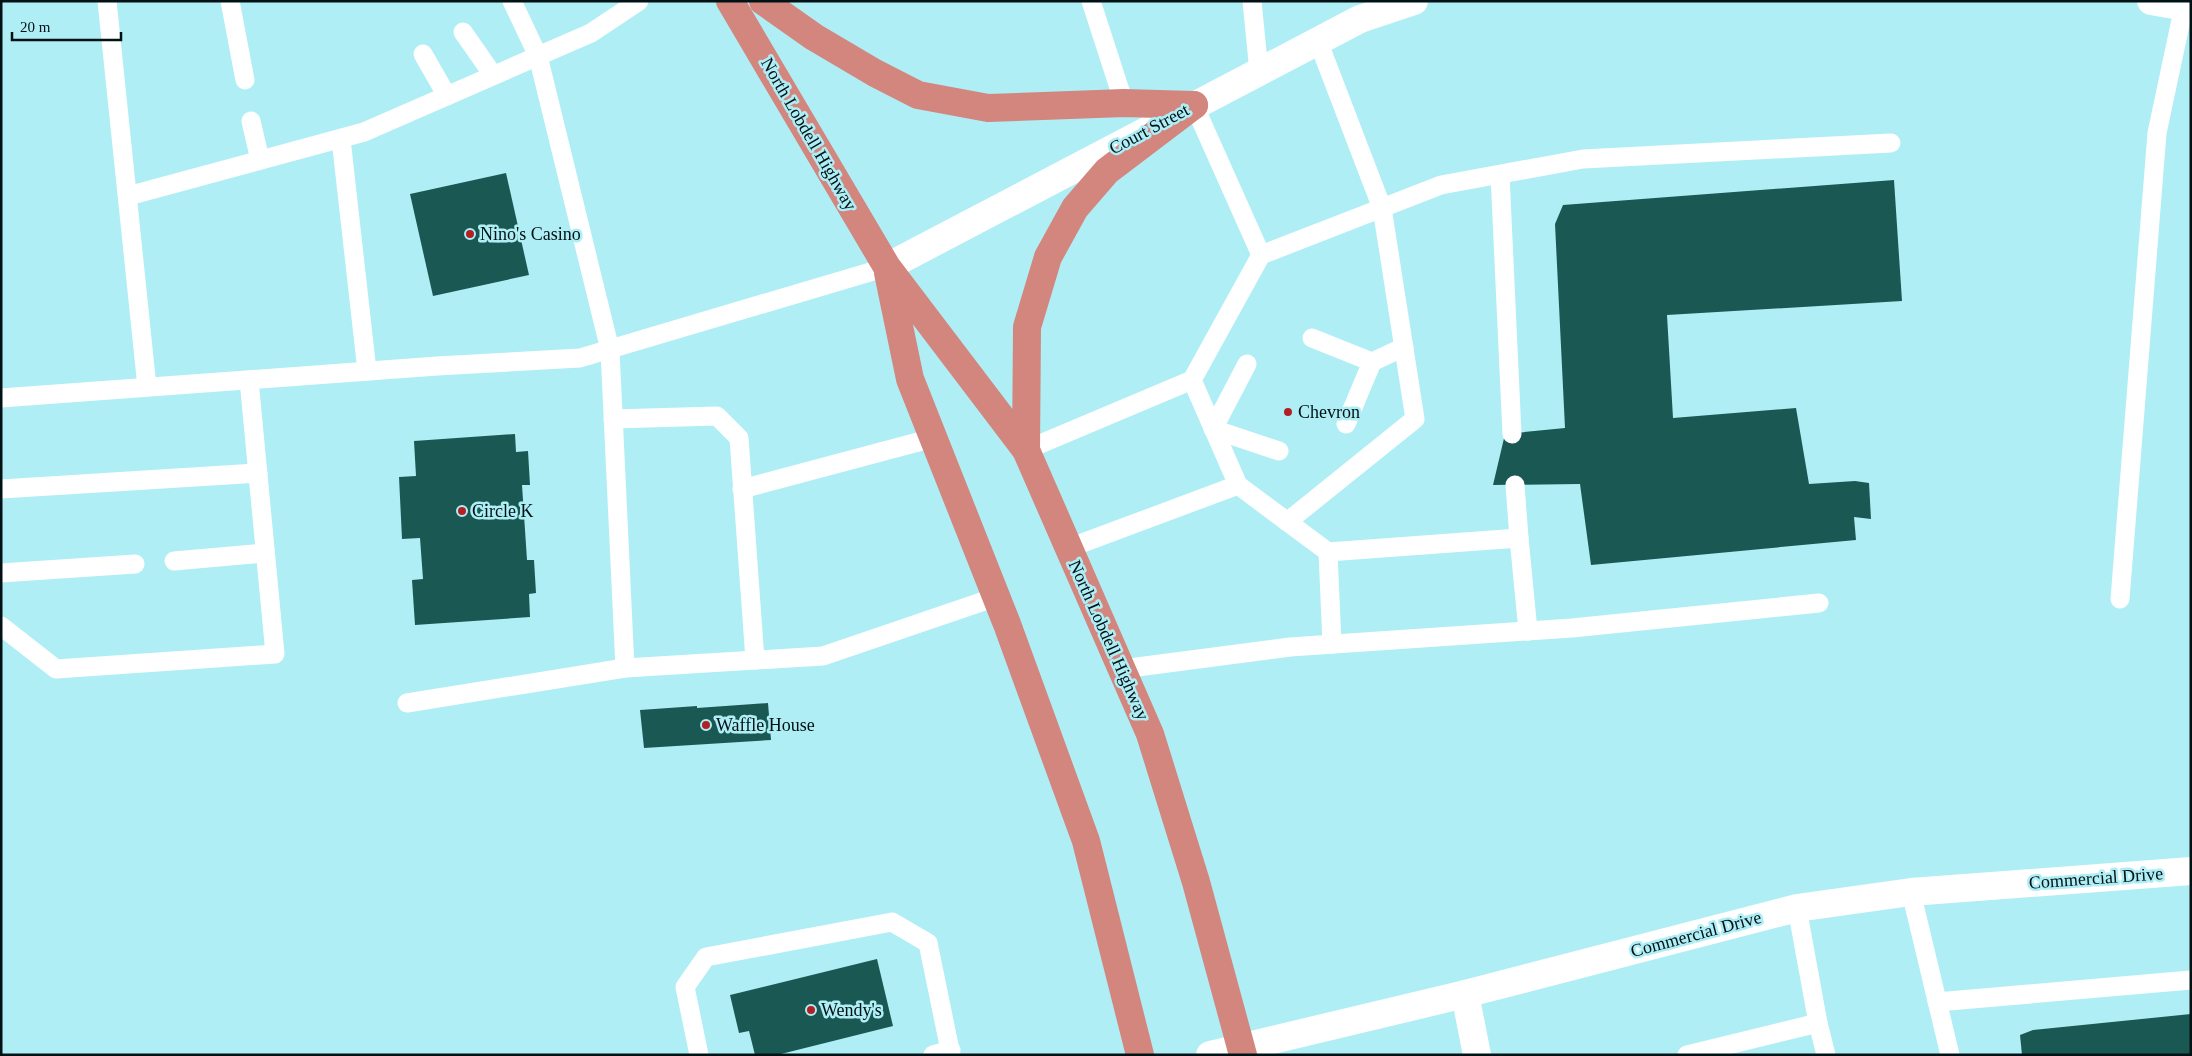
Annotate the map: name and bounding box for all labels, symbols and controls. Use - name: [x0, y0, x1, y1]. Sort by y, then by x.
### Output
- scale bar: [12, 10, 121, 42]
- text: 20 m: [20, 19, 51, 35]
- street label: North Lobdell Highway: [757, 54, 861, 214]
- street label: Court Street: [1106, 100, 1192, 158]
- place label: Nino's Casino: [480, 224, 581, 244]
- marker: Nino's Casino: [464, 228, 476, 240]
- place label: Chevron: [1298, 402, 1360, 422]
- marker: Chevron: [1282, 406, 1294, 418]
- place label: Circle K: [472, 501, 533, 521]
- marker: Circle K: [456, 505, 468, 517]
- street label: North Lobdell Highway: [1065, 557, 1153, 723]
- place label: Waffle House: [716, 715, 815, 735]
- marker: Waffle House: [700, 719, 712, 731]
- street label: Commercial Drive: [2028, 863, 2164, 893]
- street label: Commercial Drive: [1628, 907, 1764, 961]
- place label: Wendy's: [821, 1000, 882, 1020]
- marker: Wendy's: [805, 1004, 817, 1016]

